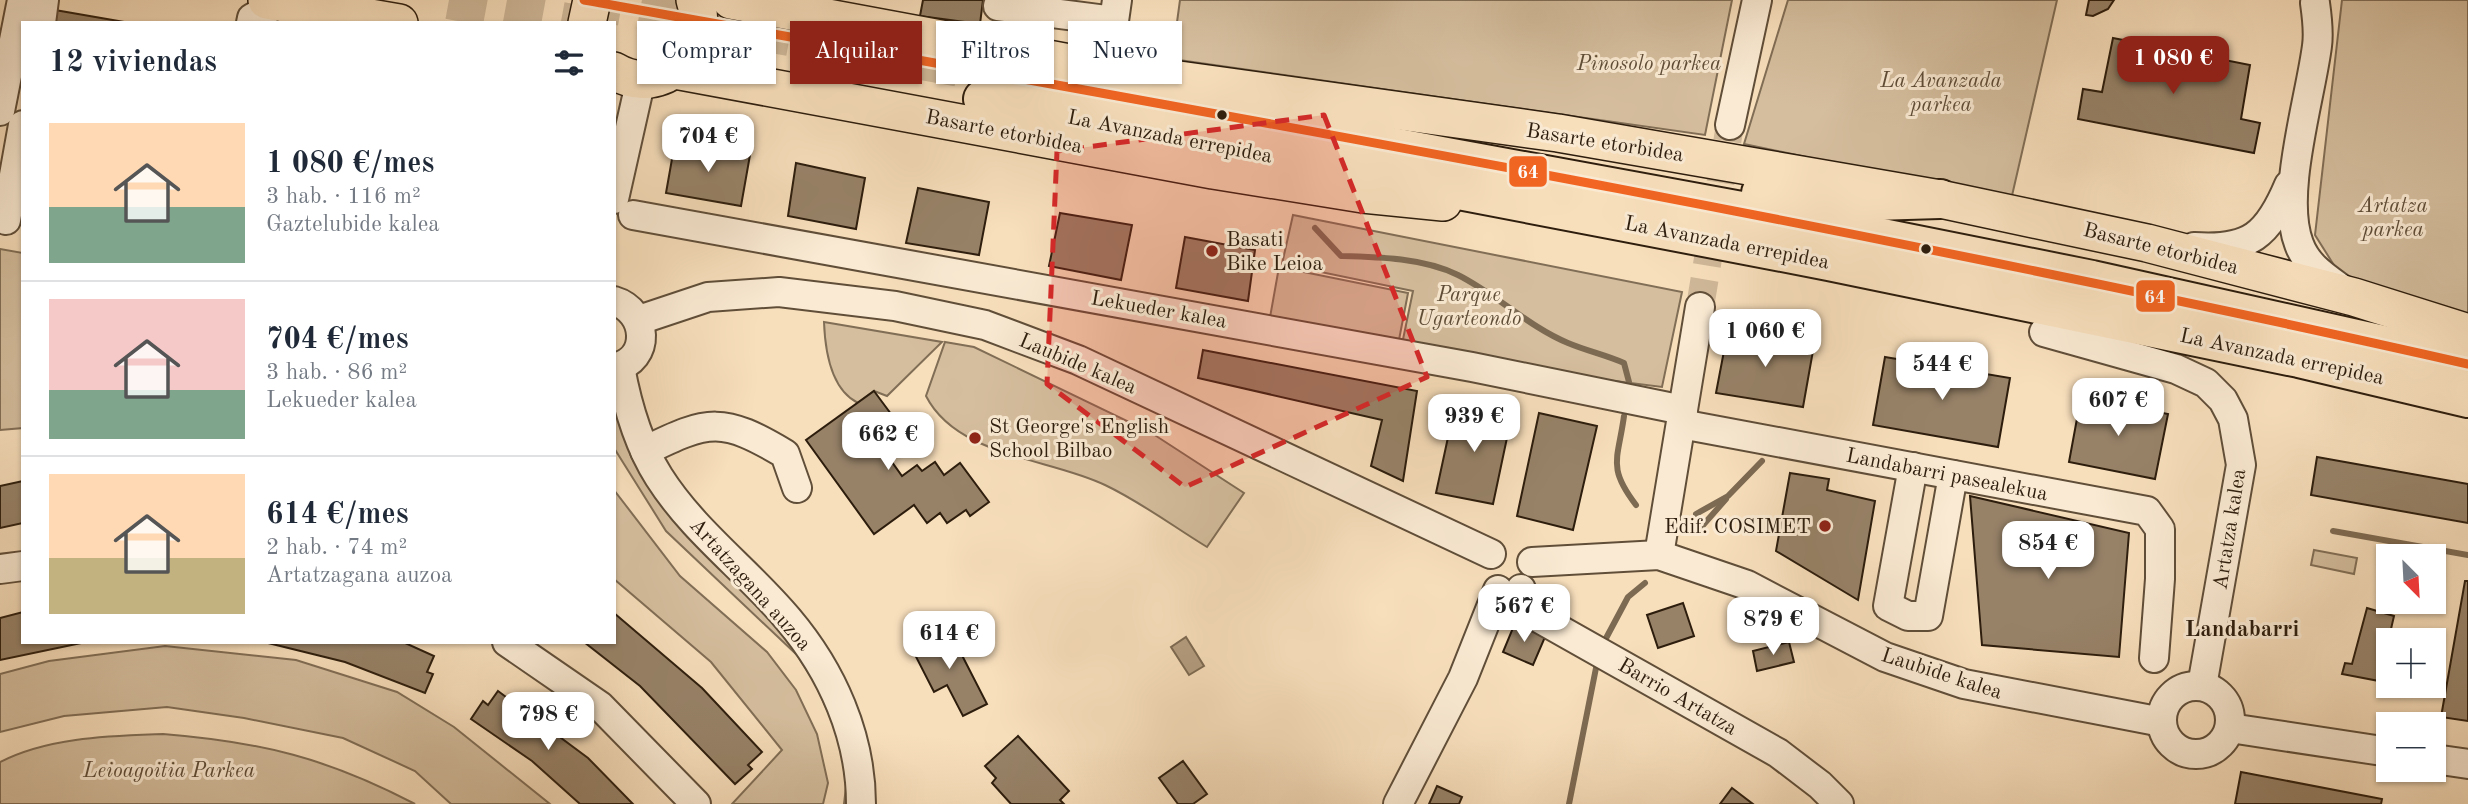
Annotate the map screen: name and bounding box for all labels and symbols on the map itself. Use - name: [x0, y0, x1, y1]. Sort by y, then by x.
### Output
- pin: 1 080 €: [2108, 36, 2238, 96]
- park label: Pinosolo parkea: [1576, 54, 1721, 75]
- park label: La Avanzada parkea: [1879, 71, 2002, 116]
- street label: Basarte etorbidea: [924, 107, 1084, 158]
- street label: La Avanzada errepidea: [1066, 107, 1274, 168]
- unlabelled marker: [1215, 108, 1229, 122]
- pin: 704 €: [659, 114, 757, 174]
- street label: Basarte etorbidea: [1524, 121, 1685, 166]
- line badge: 64: [1508, 155, 1548, 188]
- text: 64: [1517, 164, 1539, 183]
- park label: Artatza parkea: [2357, 196, 2428, 241]
- street label: La Avanzada errepidea: [1623, 213, 1831, 274]
- street label: Basarte etorbidea: [2081, 220, 2240, 279]
- place label: Basati Bike Leioa: [1226, 230, 1323, 275]
- unlabelled marker: [1919, 242, 1933, 256]
- marker: Basati Bike Leioa: [1204, 243, 1220, 259]
- line badge: 64: [2135, 279, 2176, 313]
- park label: Parque Ugarteondo: [1417, 285, 1521, 330]
- street label: Lekueder kalea: [1089, 288, 1228, 333]
- text: 64: [2144, 289, 2166, 308]
- pin: 1 060 €: [1700, 310, 1830, 369]
- street label: La Avanzada errepidea: [2178, 326, 2386, 389]
- street label: Laubide kalea: [1016, 330, 1139, 399]
- pin: 544 €: [1893, 342, 1991, 402]
- pin: 607 €: [2069, 378, 2167, 438]
- pin: 939 €: [1425, 394, 1523, 454]
- pin: 662 €: [839, 412, 937, 472]
- place label: St George's English School Bilbao: [989, 417, 1169, 462]
- marker: St George's English School Bilbao: [967, 430, 983, 446]
- street label: Landabarri pasealekua: [1844, 446, 2049, 505]
- street label: Artatza kalea: [2211, 467, 2250, 591]
- street label: Artatzagana auzoa: [685, 515, 815, 655]
- place label: Edif. COSIMET: [1664, 517, 1811, 538]
- marker: Edif. COSIMET: [1817, 518, 1833, 534]
- pin: 854 €: [1999, 522, 2097, 581]
- north arrow: [2376, 544, 2446, 614]
- pin: 567 €: [1475, 584, 1573, 644]
- pin: 879 €: [1724, 598, 1822, 657]
- pin: 614 €: [900, 612, 998, 671]
- district label: Landabarri: [2185, 618, 2299, 641]
- street label: Laubide kalea: [1879, 645, 2005, 704]
- street label: Barrio Artatza: [1614, 655, 1740, 740]
- pin: 798 €: [499, 692, 597, 752]
- park label: Leioagoitia Parkea: [82, 761, 255, 782]

